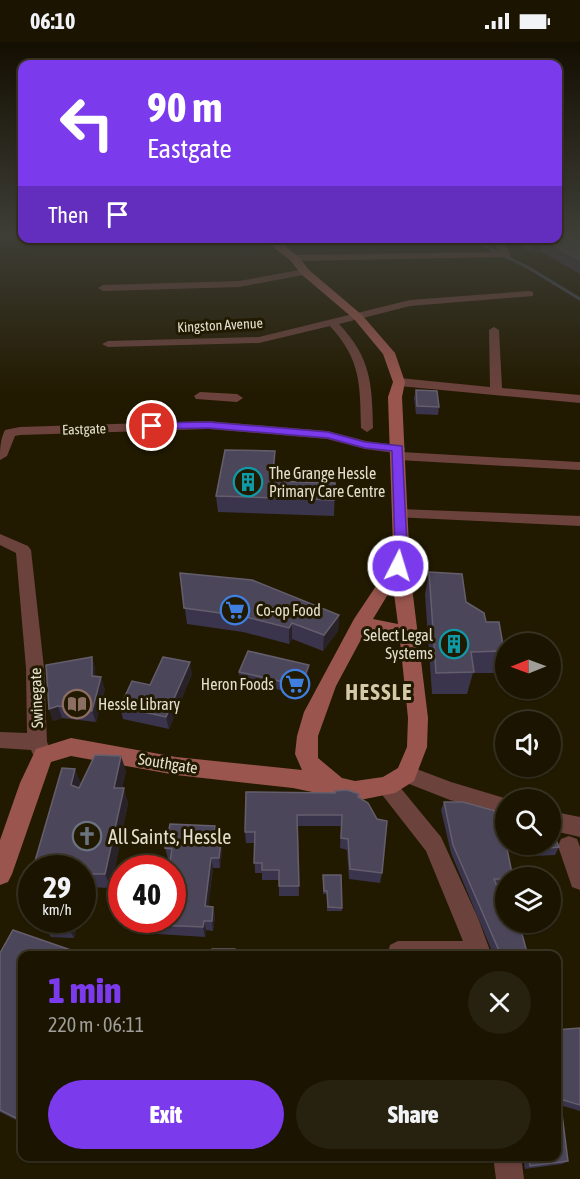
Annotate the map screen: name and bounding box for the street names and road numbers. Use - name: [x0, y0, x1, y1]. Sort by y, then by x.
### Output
- street label: Kingston Avenue: [177, 315, 263, 335]
- street label: Eastgate: [62, 420, 106, 438]
- street label: Swinegate: [26, 667, 47, 729]
- street label: Southgate: [137, 749, 199, 778]

